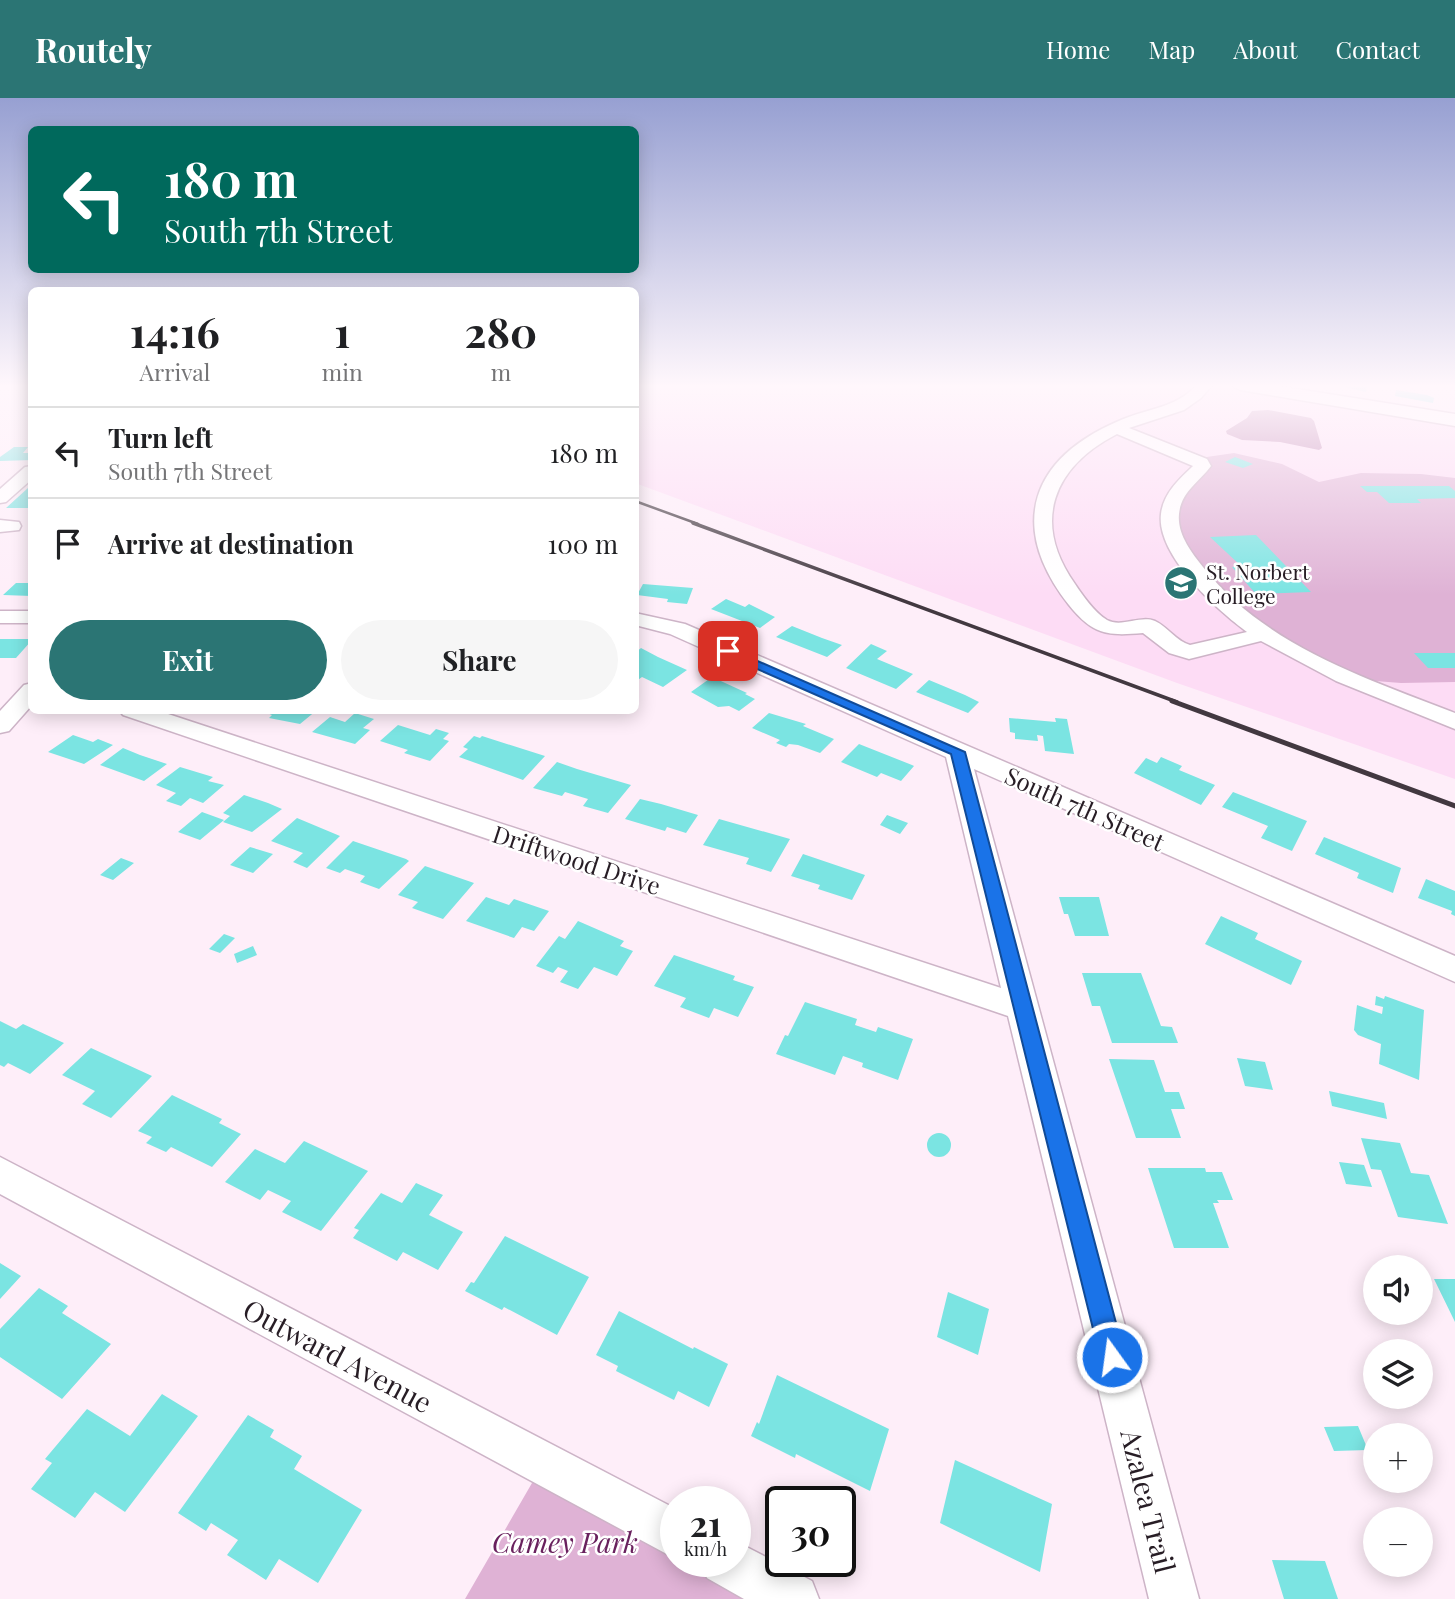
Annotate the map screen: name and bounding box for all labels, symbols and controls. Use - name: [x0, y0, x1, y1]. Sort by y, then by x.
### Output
- text: Routely: [35, 27, 152, 71]
- text: Home: [1046, 33, 1110, 65]
- text: Map: [1148, 33, 1195, 65]
- text: About: [1233, 33, 1297, 65]
- text: Contact: [1335, 33, 1420, 65]
- text: 180 m: [164, 145, 298, 210]
- icon: left: [49, 154, 140, 245]
- text: South 7th Street: [164, 208, 393, 251]
- text: 14:16: [130, 303, 220, 359]
- text: 1: [334, 303, 350, 359]
- text: 280: [465, 303, 537, 359]
- text: Arrival: [139, 356, 210, 387]
- text: min: [322, 356, 363, 387]
- text: m: [491, 356, 511, 387]
- text: Turn left: [108, 420, 213, 455]
- icon: left: [49, 434, 87, 472]
- text: 180 m: [550, 435, 618, 470]
- text: South 7th Street: [108, 455, 272, 486]
- icon: arrive: [49, 525, 87, 563]
- text: Arrive at destination: [108, 526, 354, 561]
- text: 100 m: [548, 526, 618, 561]
- place label: St. Norbert College: [1206, 557, 1310, 609]
- school or university icon: St. Norbert College: [1162, 564, 1200, 602]
- button: Exit: [49, 620, 327, 700]
- button: Share: [341, 620, 618, 700]
- pin: [698, 621, 758, 681]
- icon: arrive: [709, 632, 747, 670]
- street label: South 7th Street: [1000, 759, 1170, 858]
- street label: Driftwood Drive: [489, 817, 665, 901]
- map controls: [1363, 1255, 1433, 1577]
- button: sound: [1363, 1255, 1433, 1325]
- street label: Outward Avenue: [237, 1290, 439, 1420]
- position arrow: [1075, 1320, 1149, 1394]
- button: layers: [1363, 1339, 1433, 1409]
- button: +: [1363, 1423, 1433, 1493]
- street label: Azalea Trail: [1113, 1424, 1185, 1577]
- speed limit sign: 30: [765, 1486, 856, 1577]
- text: 21: [690, 1499, 721, 1546]
- button: −: [1363, 1507, 1433, 1577]
- park label: Camey Park: [492, 1523, 638, 1560]
- text: km/h: [684, 1537, 727, 1561]

